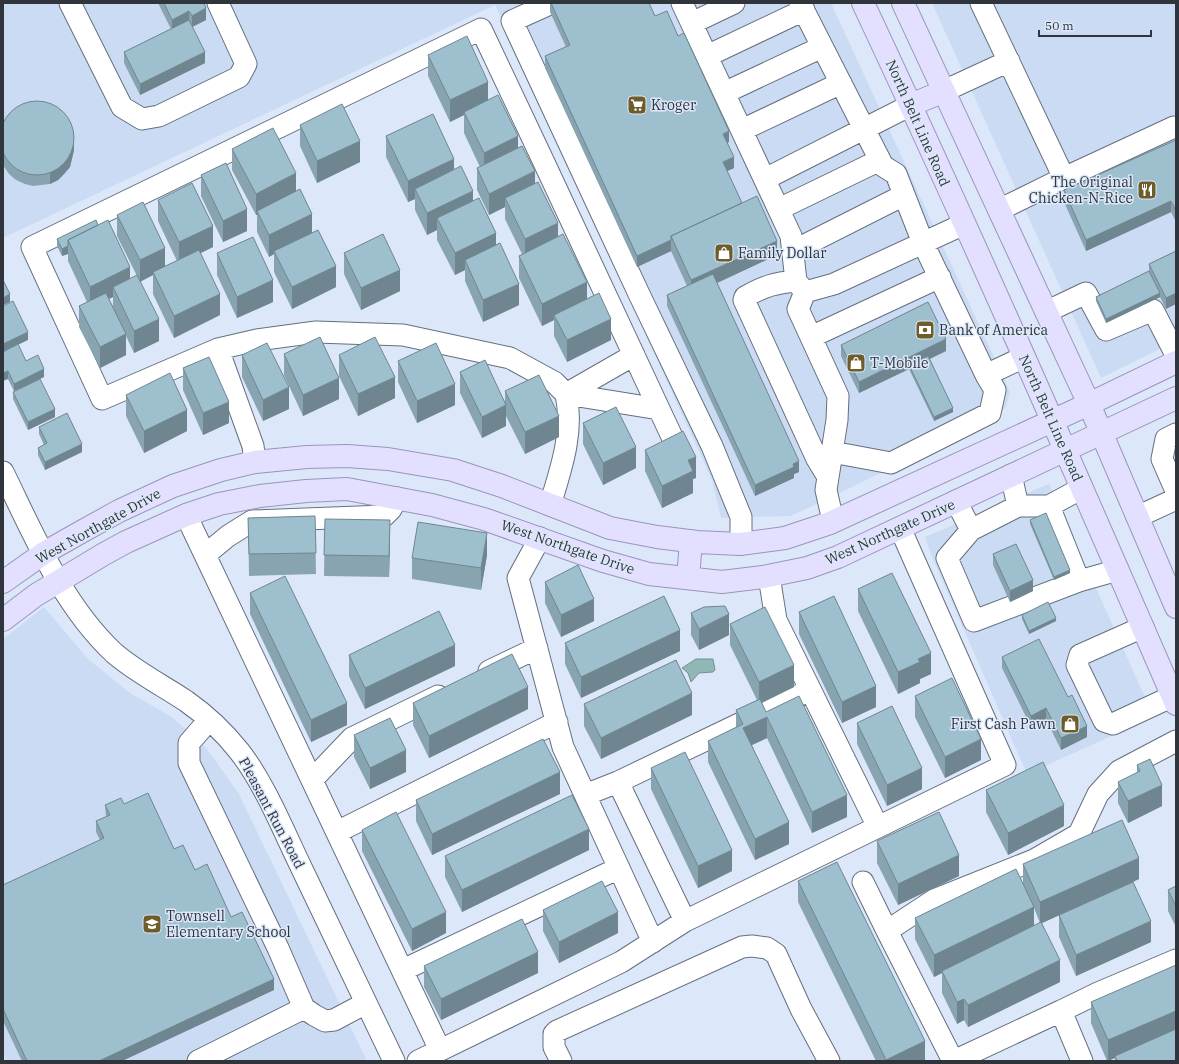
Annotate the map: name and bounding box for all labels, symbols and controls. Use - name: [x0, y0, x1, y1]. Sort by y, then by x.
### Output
- scale bar: [1039, 12, 1151, 38]
- text: 50 m: [1045, 18, 1074, 33]
- street label: North Belt Line Road: [882, 57, 954, 190]
- supermarket icon: Kroger: [626, 94, 648, 116]
- place label: Kroger: [651, 96, 697, 114]
- place label: The Original Chicken-N-Rice: [1029, 173, 1133, 207]
- restaurant icon: The Original Chicken-N-Rice: [1136, 179, 1158, 201]
- shop icon: Family Dollar: [713, 242, 735, 264]
- place label: Family Dollar: [738, 244, 827, 262]
- bank icon: Bank of America: [914, 319, 936, 341]
- place label: Bank of America: [939, 321, 1048, 339]
- shop icon: T-Mobile: [845, 352, 867, 374]
- street label: North Belt Line Road: [1015, 352, 1087, 485]
- place label: T-Mobile: [870, 354, 929, 372]
- street label: West Northgate Drive: [32, 484, 164, 568]
- street label: West Northgate Drive: [822, 495, 958, 569]
- street label: West Northgate Drive: [499, 516, 637, 578]
- shop icon: First Cash Pawn: [1059, 713, 1081, 735]
- place label: First Cash Pawn: [951, 715, 1056, 733]
- street label: Pleasant Run Road: [235, 754, 309, 872]
- place label: Townsell Elementary School: [166, 907, 291, 941]
- school or university icon: Townsell Elementary School: [141, 913, 163, 935]

